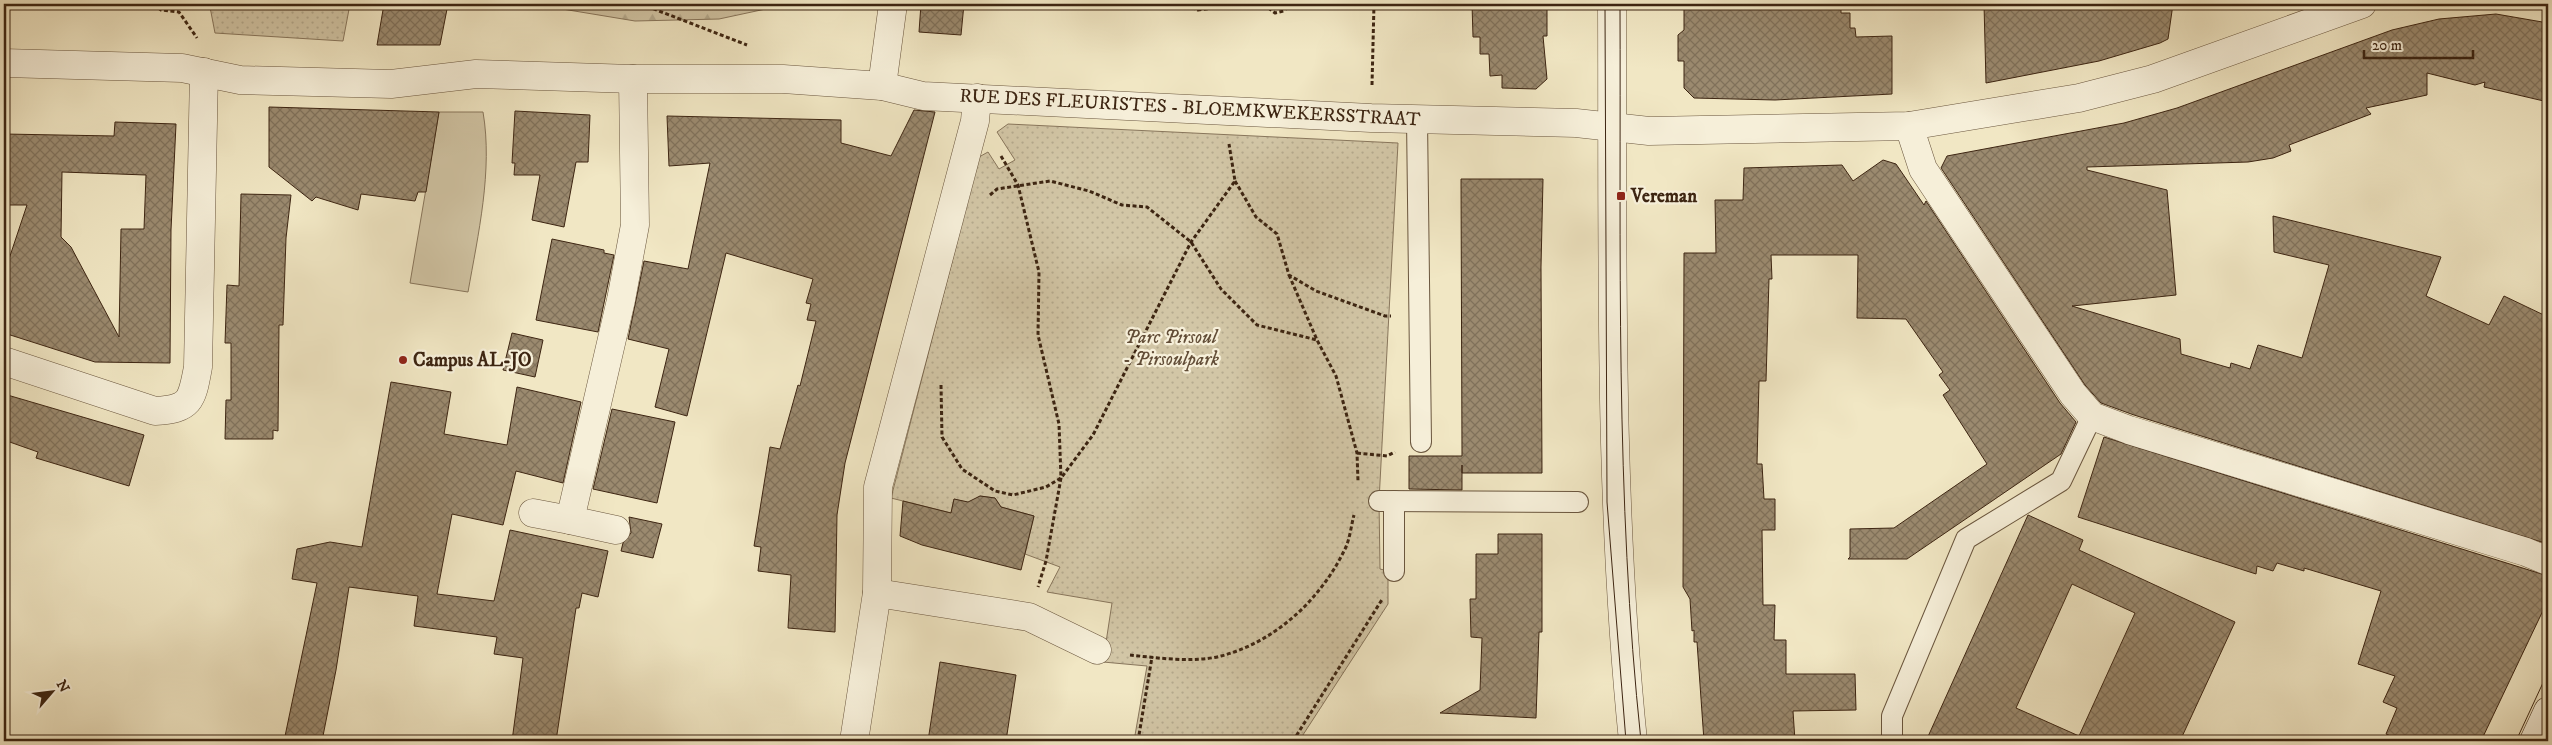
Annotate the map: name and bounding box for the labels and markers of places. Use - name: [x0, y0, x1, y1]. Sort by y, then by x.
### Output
- place label: Vereman: [1630, 185, 1698, 208]
- marker: Vereman: [1615, 190, 1627, 202]
- place label: Campus AL-JO: [413, 349, 531, 372]
- marker: Campus AL-JO: [397, 354, 409, 366]

